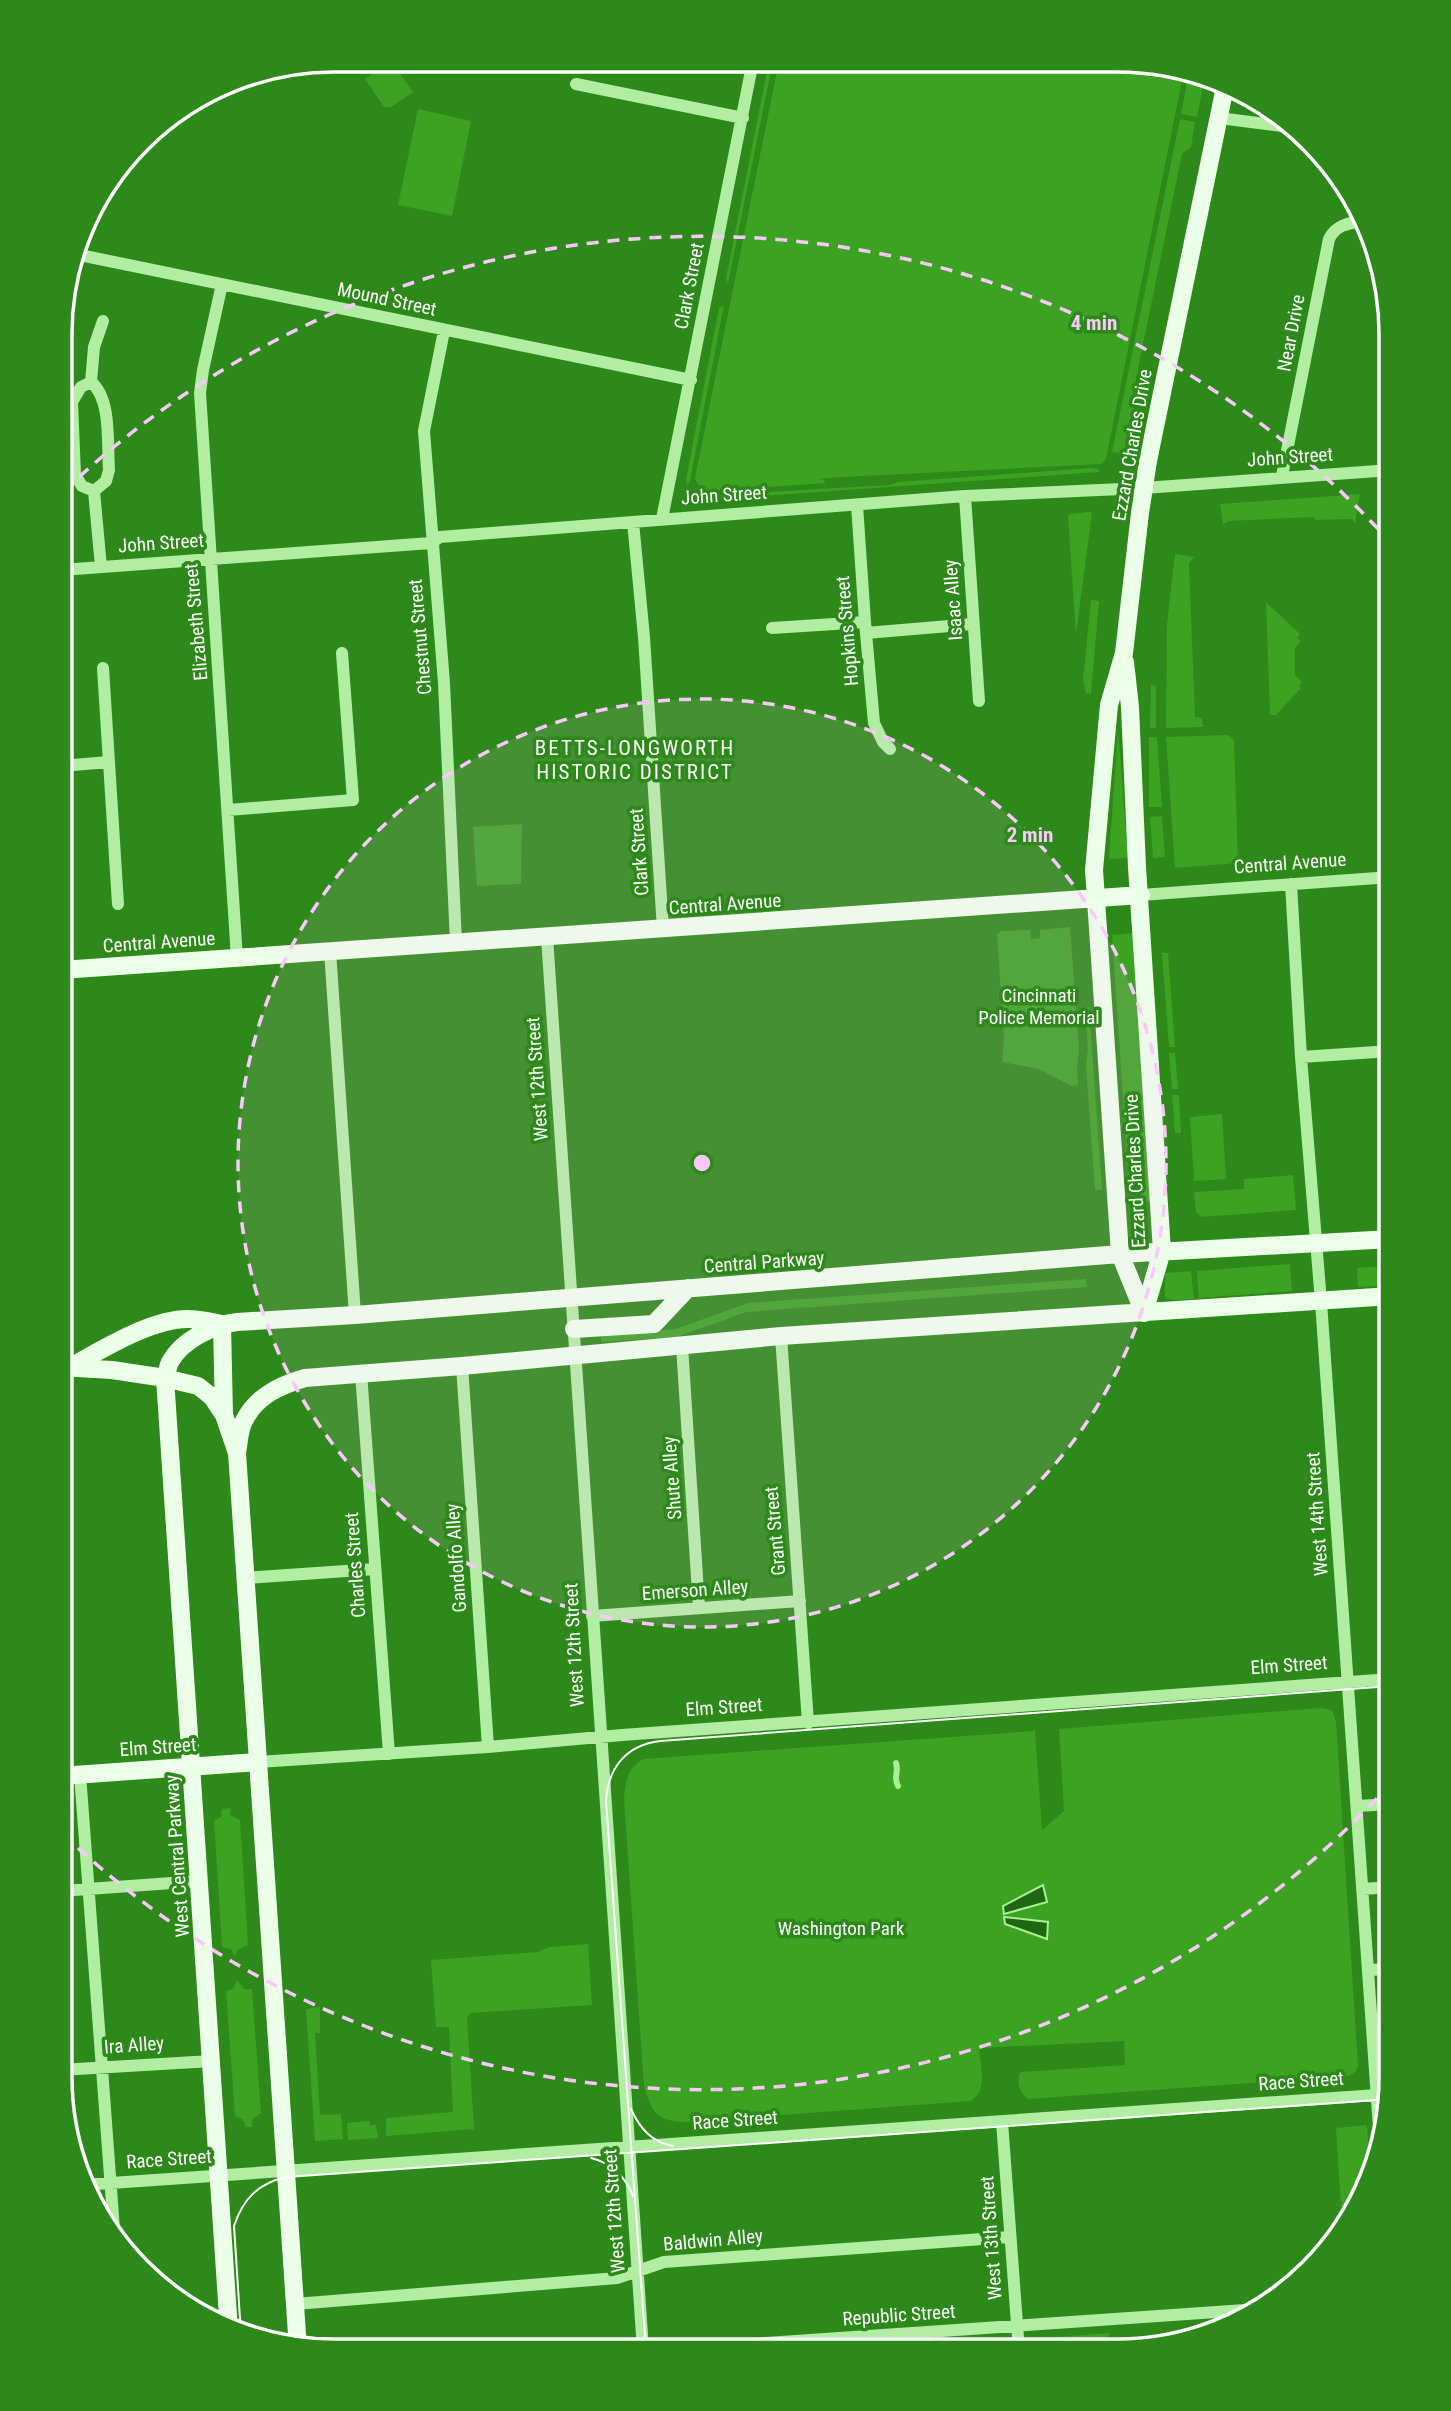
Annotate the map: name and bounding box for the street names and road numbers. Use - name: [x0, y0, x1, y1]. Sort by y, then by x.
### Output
- street label: Clark Street: [669, 241, 709, 331]
- street label: Mound Street: [335, 277, 439, 321]
- street label: Near Drive: [1272, 293, 1310, 373]
- street label: Ezzard Charles Drive: [1107, 367, 1157, 523]
- street label: John Street: [1246, 443, 1334, 471]
- street label: John Street: [680, 481, 768, 509]
- street label: John Street: [117, 529, 205, 557]
- street label: Isaac Alley: [939, 559, 967, 641]
- street label: Elizabeth Street: [179, 562, 213, 682]
- street label: Hopkins Street: [831, 575, 863, 687]
- street label: Chestnut Street: [403, 578, 437, 696]
- street label: Clark Street: [624, 808, 654, 896]
- street label: Central Avenue: [1233, 848, 1347, 878]
- street label: Central Avenue: [668, 889, 782, 919]
- street label: Central Avenue: [102, 927, 216, 957]
- street label: West 12th Street: [521, 1016, 553, 1142]
- street label: Ezzard Charles Drive: [1119, 1094, 1151, 1248]
- street label: Central Parkway: [703, 1246, 825, 1278]
- street label: Shute Alley: [658, 1435, 686, 1520]
- street label: West 14th Street: [1301, 1451, 1333, 1577]
- street label: Grant Street: [760, 1485, 790, 1577]
- street label: Gandolfo Alley: [441, 1503, 471, 1613]
- street label: Charles Street: [340, 1511, 370, 1619]
- street label: Emerson Alley: [641, 1575, 749, 1605]
- street label: West 12th Street: [559, 1582, 589, 1708]
- street label: Elm Street: [1250, 1651, 1328, 1679]
- street label: Elm Street: [685, 1693, 763, 1721]
- street label: Elm Street: [119, 1733, 197, 1761]
- street label: West Central Parkway: [160, 1774, 194, 1938]
- street label: Ira Alley: [103, 2031, 165, 2059]
- street label: Race Street: [1257, 2067, 1345, 2095]
- street label: Race Street: [691, 2106, 779, 2134]
- street label: Race Street: [125, 2145, 213, 2173]
- street label: West 12th Street: [598, 2148, 630, 2274]
- street label: West 13th Street: [975, 2175, 1007, 2301]
- street label: Baldwin Alley: [662, 2224, 764, 2256]
- street label: Republic Street: [842, 2300, 956, 2330]

